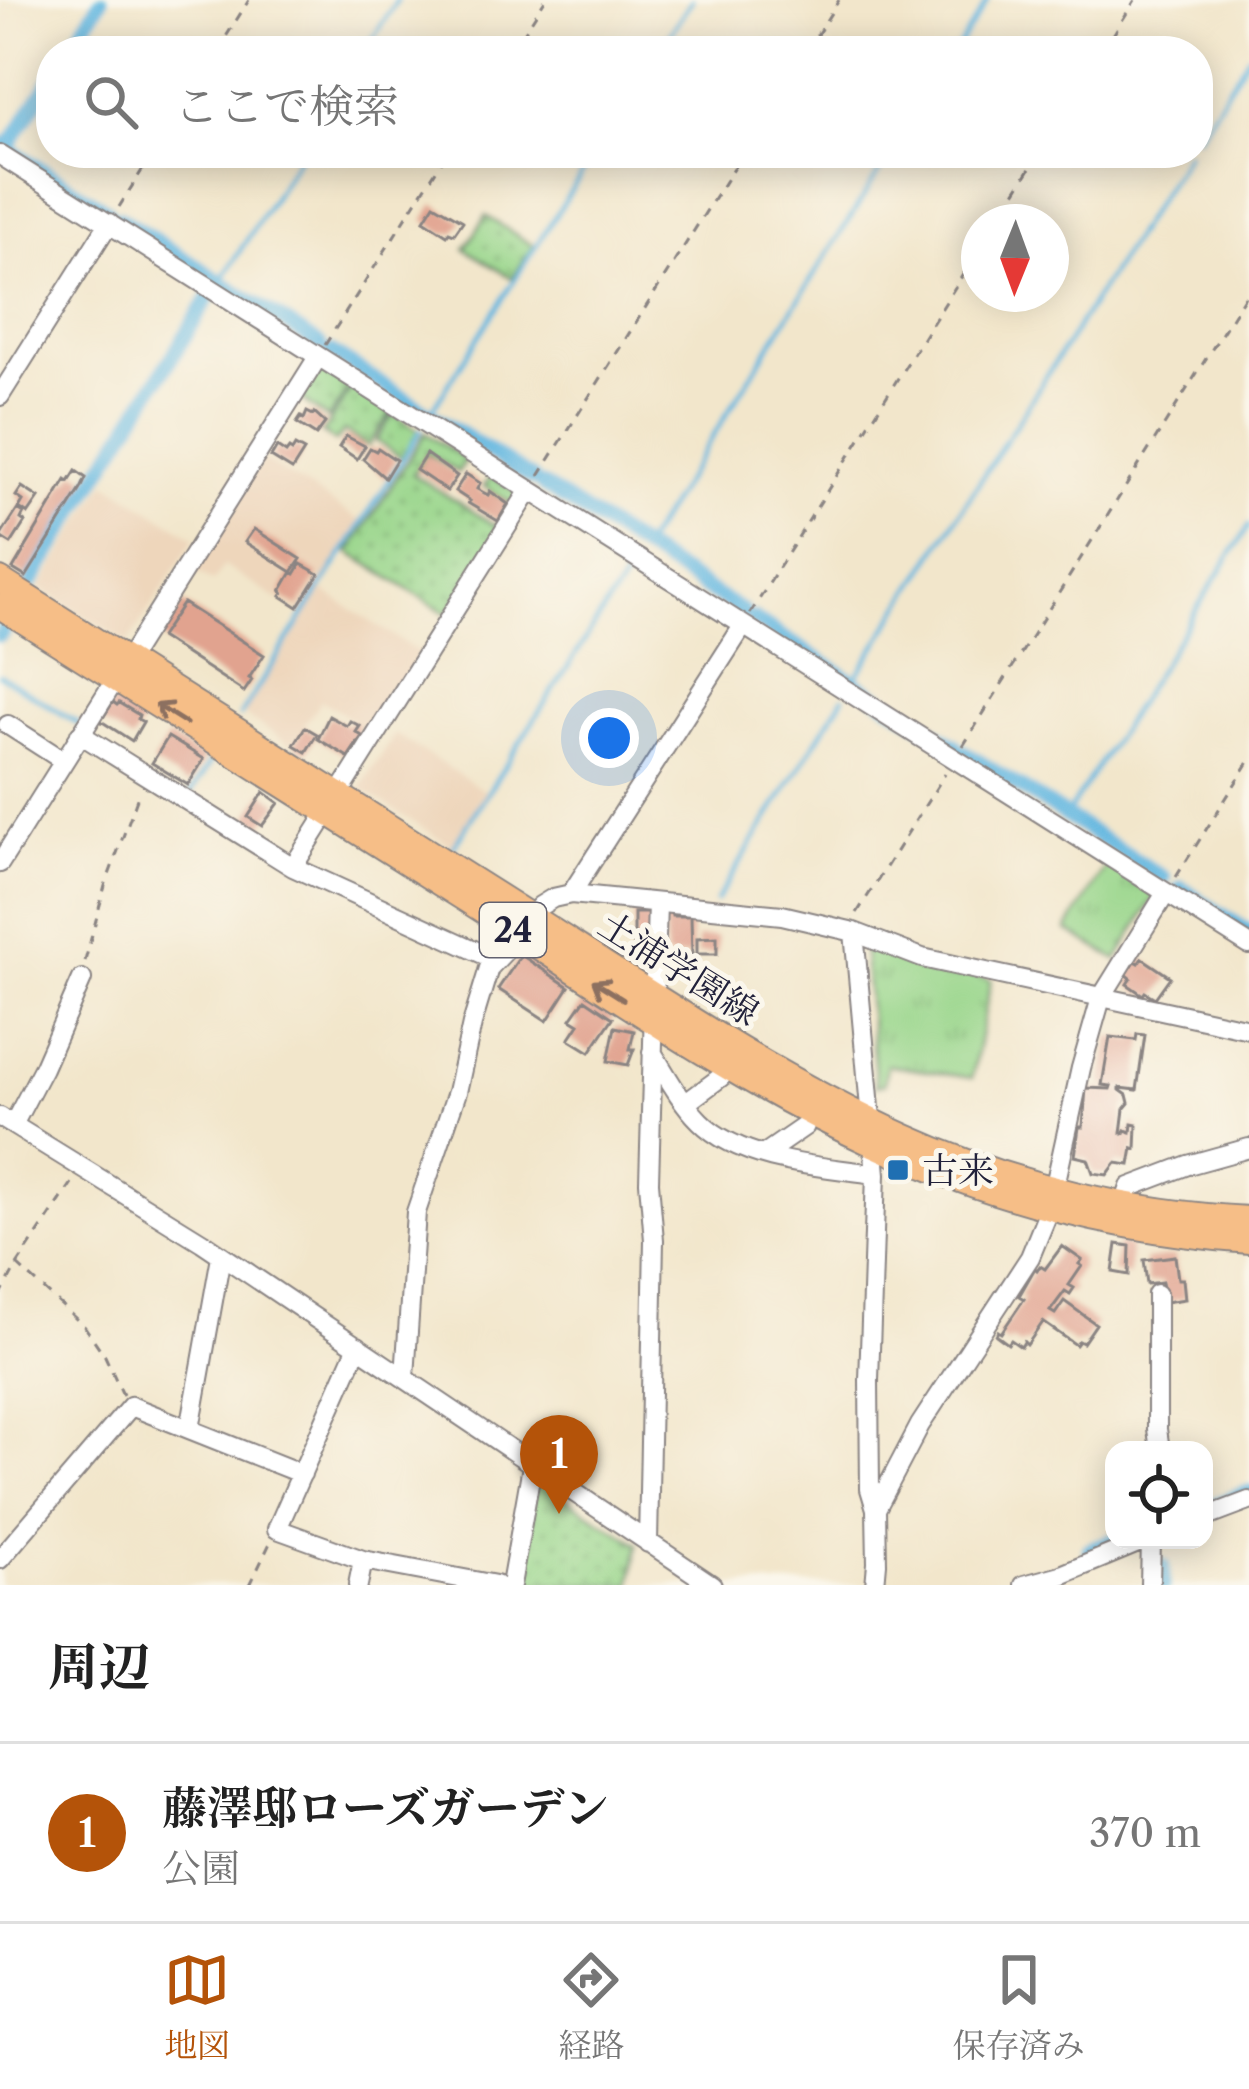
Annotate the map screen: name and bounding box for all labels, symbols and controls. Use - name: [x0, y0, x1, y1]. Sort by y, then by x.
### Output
- search box: [36, 36, 1213, 168]
- icon: search: [78, 69, 144, 135]
- text: ここで検索: [174, 78, 399, 134]
- north arrow: [961, 204, 1069, 312]
- one-way arrow: [155, 702, 189, 726]
- your location: [579, 708, 639, 768]
- street label: 土浦学園線: [591, 902, 767, 1034]
- road number: 24: [480, 903, 546, 957]
- one-way arrow: [591, 978, 625, 1002]
- place label: 古来: [922, 1148, 994, 1192]
- marker: 古来: [885, 1157, 911, 1183]
- pin: 1: [520, 1415, 598, 1514]
- map controls: [1105, 1441, 1213, 1549]
- button: locate: [1105, 1441, 1213, 1549]
- text: 周辺: [48, 1636, 150, 1698]
- text: 藤澤邸ローズガーデン: [162, 1780, 609, 1836]
- text: 1: [78, 1809, 96, 1857]
- text: 370 m: [1089, 1809, 1201, 1857]
- text: 公園: [162, 1844, 240, 1892]
- tab: 地図: [164, 1947, 230, 2066]
- tab: 経路: [558, 1947, 624, 2066]
- tab: 保存済み: [953, 1947, 1085, 2066]

